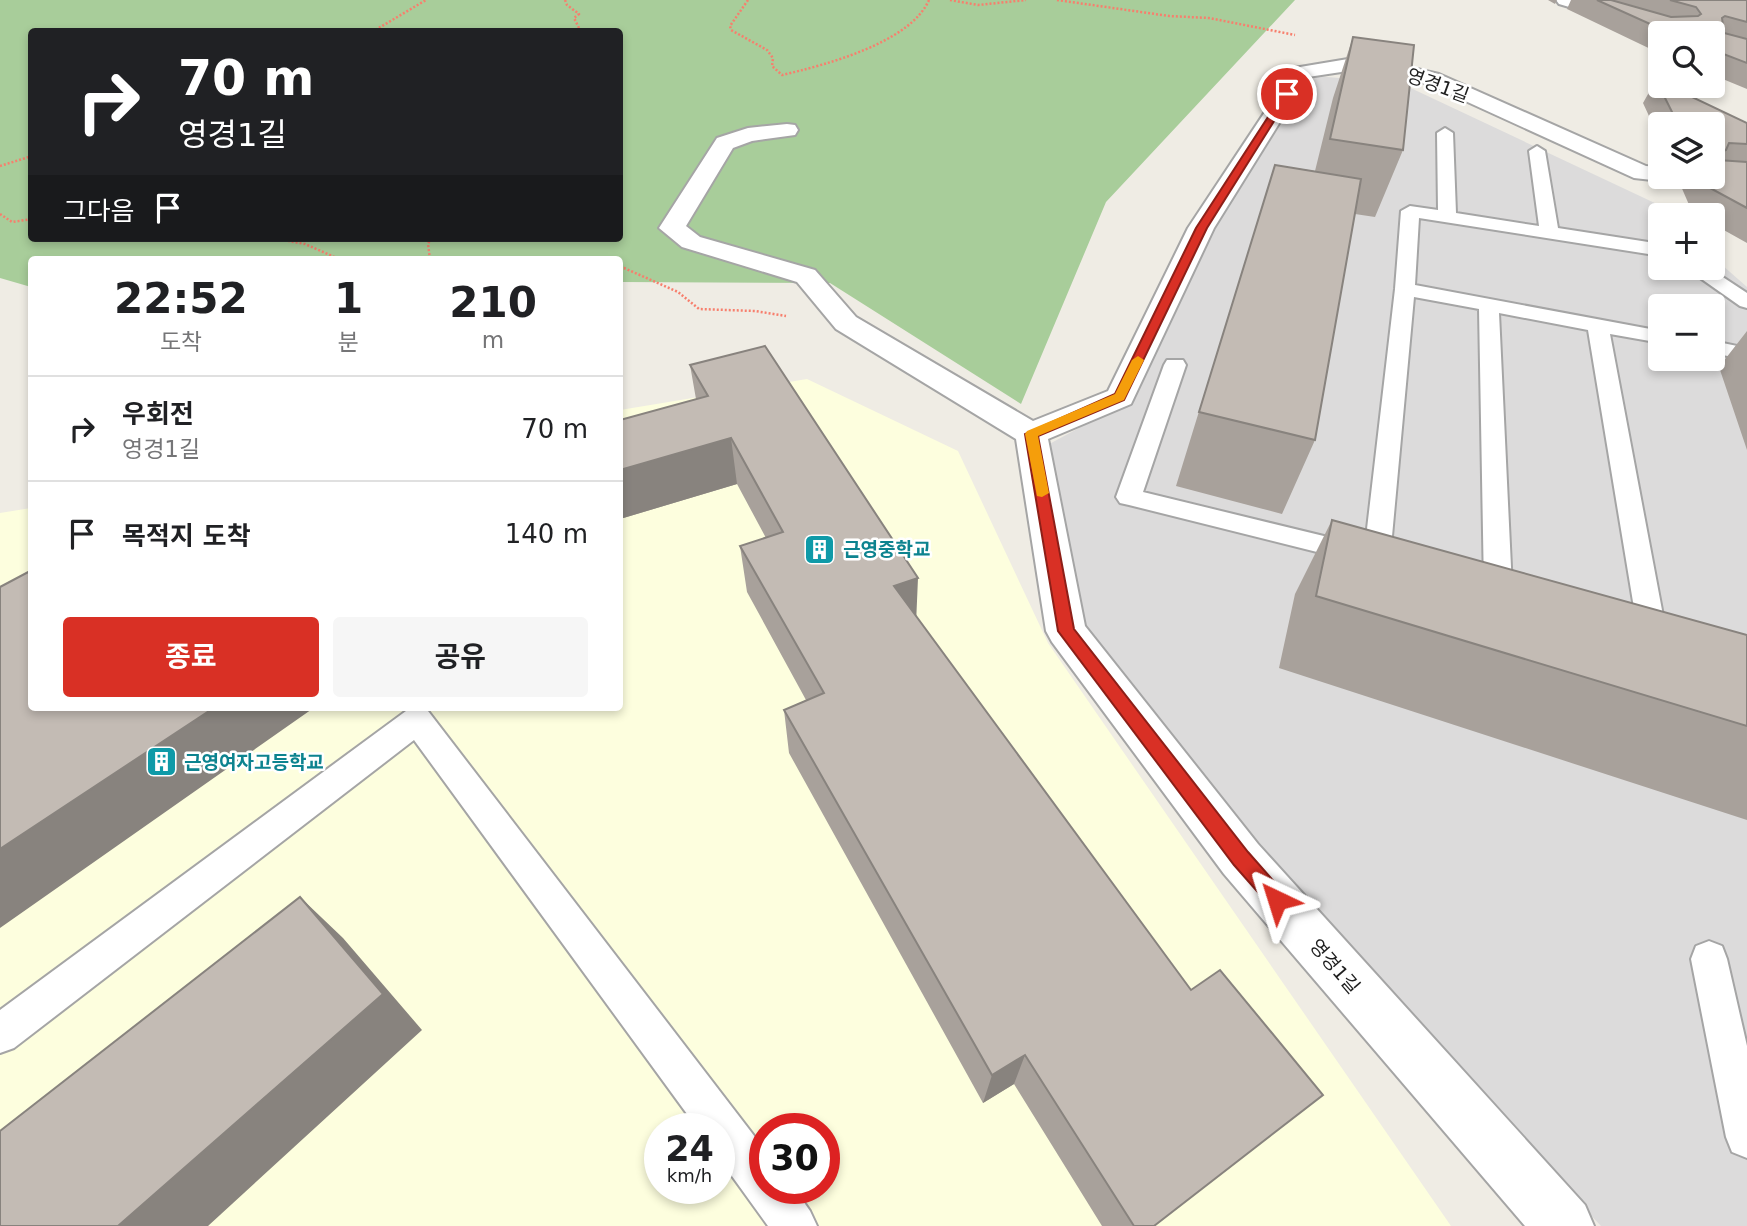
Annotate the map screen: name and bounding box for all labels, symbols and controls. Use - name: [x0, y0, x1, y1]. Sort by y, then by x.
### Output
- map controls: [1648, 21, 1725, 371]
- button: search: [1648, 21, 1725, 98]
- text: 70 m: [178, 50, 314, 107]
- icon: right: [63, 56, 154, 147]
- pin: [1257, 64, 1317, 124]
- street label: 영경1길: [1404, 64, 1472, 106]
- icon: arrive: [1268, 75, 1306, 113]
- button: layers: [1648, 112, 1725, 189]
- text: 영경1길: [178, 116, 287, 154]
- icon: arrive: [149, 189, 187, 227]
- text: 그다음: [63, 196, 135, 226]
- button: +: [1648, 203, 1725, 280]
- text: 22:52: [114, 274, 248, 323]
- text: 1: [334, 274, 363, 323]
- text: 210: [449, 278, 537, 327]
- button: −: [1648, 294, 1725, 371]
- text: m: [482, 327, 504, 353]
- text: 도착: [160, 329, 202, 355]
- text: 분: [338, 329, 359, 355]
- text: 우회전: [122, 399, 194, 429]
- icon: right: [63, 410, 101, 448]
- text: 70 m: [521, 414, 588, 444]
- text: 영경1길: [122, 436, 200, 462]
- icon: arrive: [63, 515, 101, 553]
- text: 140 m: [505, 519, 588, 549]
- text: 목적지 도착: [122, 521, 251, 551]
- building icon: 근영중학교: [803, 532, 837, 566]
- place label: 근영중학교: [843, 538, 930, 560]
- button: 종료: [63, 617, 319, 697]
- button: 공유: [333, 617, 588, 697]
- building icon: 근영여자고등학교: [144, 745, 178, 779]
- place label: 근영여자고등학교: [184, 751, 324, 773]
- position arrow: [1240, 863, 1314, 937]
- street label: 영경1길: [1306, 934, 1364, 998]
- speed limit sign: 30: [749, 1113, 840, 1204]
- text: 24: [665, 1129, 714, 1169]
- text: km/h: [667, 1165, 712, 1186]

